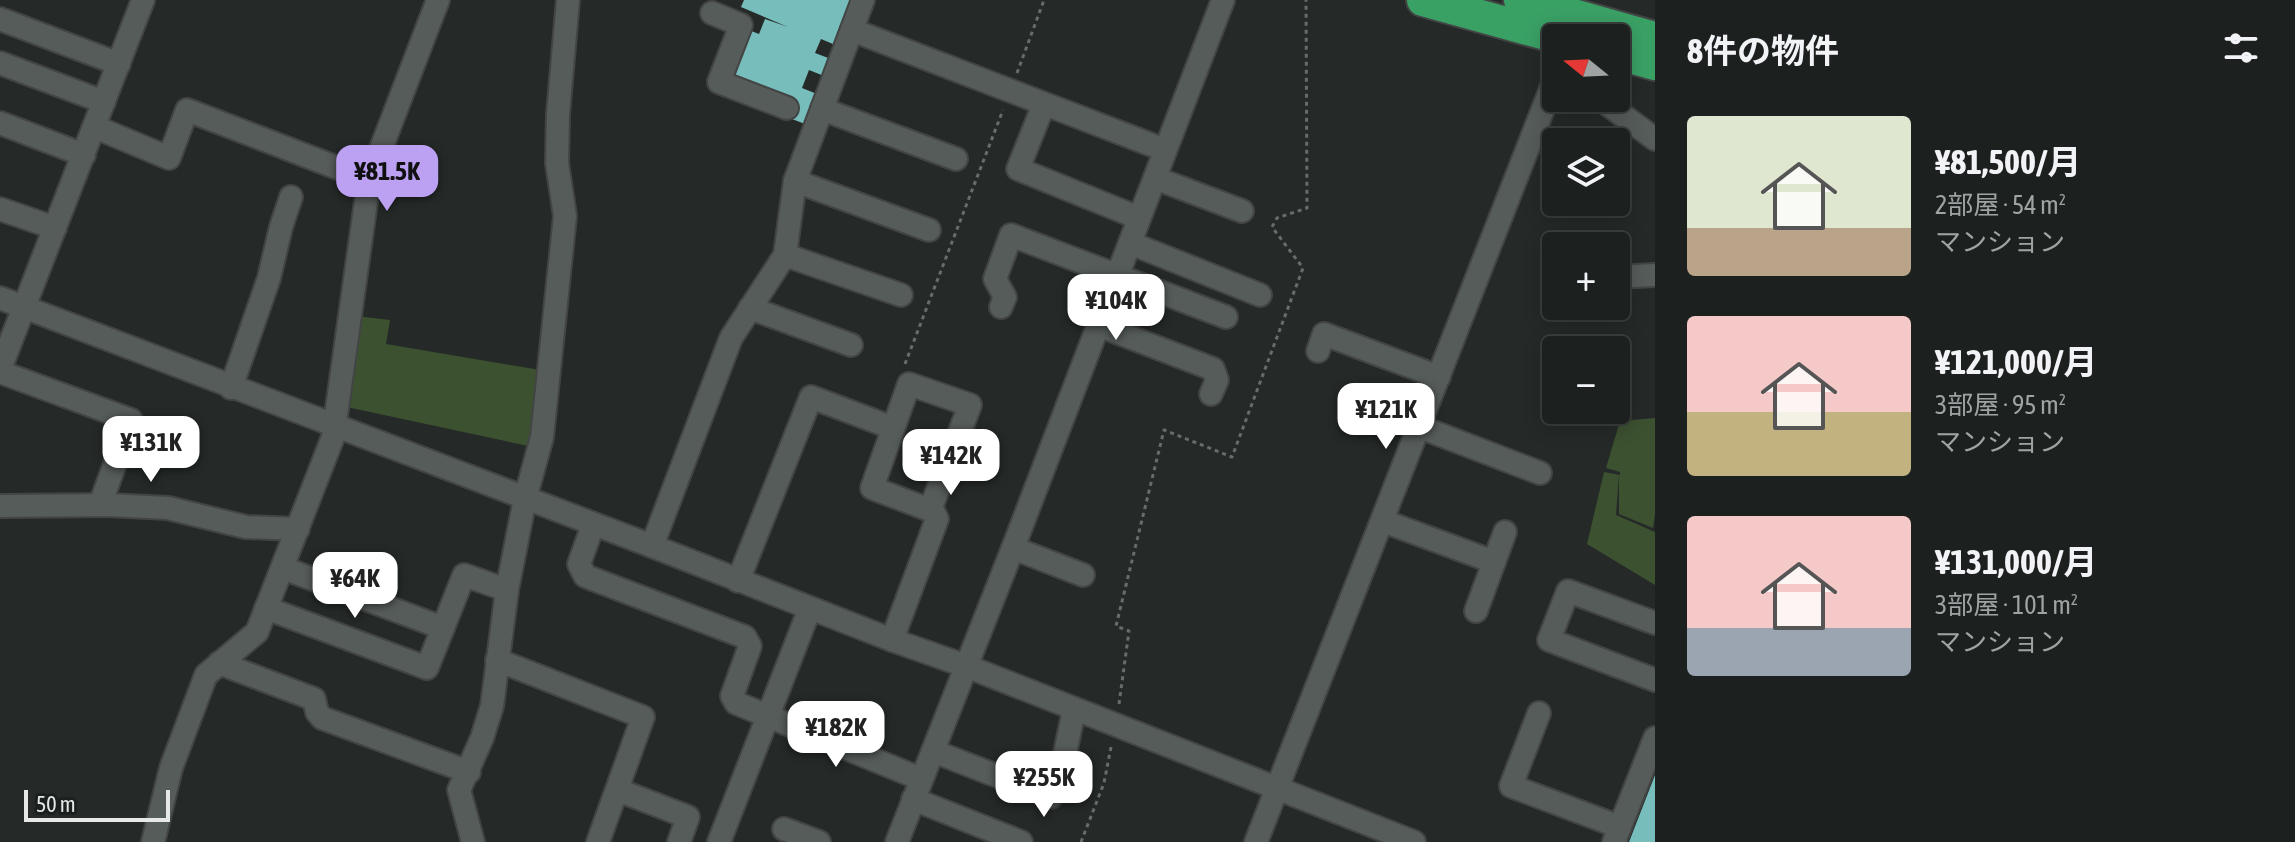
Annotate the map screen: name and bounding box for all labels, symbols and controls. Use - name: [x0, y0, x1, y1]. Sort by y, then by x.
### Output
- north arrow: [1542, 24, 1630, 112]
- map controls: [1542, 24, 1630, 424]
- icon: filters: [2219, 26, 2263, 70]
- text: 8件の物件: [1687, 31, 1839, 70]
- button: layers: [1542, 128, 1630, 216]
- text: ¥81,500/月: [1935, 142, 2082, 181]
- pin: ¥81.5K: [322, 145, 452, 213]
- icon: home: [1751, 148, 1847, 244]
- text: ¥81.5K: [354, 156, 420, 186]
- text: 2部屋 · 54 m²: [1935, 190, 2066, 220]
- text: マンション: [1935, 227, 2065, 257]
- button: +: [1542, 232, 1630, 320]
- pin: ¥104K: [1060, 274, 1172, 342]
- text: ¥104K: [1086, 285, 1146, 315]
- button: −: [1542, 336, 1630, 424]
- text: ¥121,000/月: [1935, 342, 2098, 381]
- icon: home: [1751, 348, 1847, 444]
- pin: ¥121K: [1330, 383, 1442, 451]
- text: 3部屋 · 95 m²: [1935, 390, 2066, 420]
- text: ¥121K: [1356, 394, 1416, 424]
- pin: ¥131K: [95, 416, 207, 484]
- text: ¥131K: [121, 427, 181, 457]
- text: マンション: [1935, 427, 2065, 457]
- pin: ¥142K: [895, 429, 1007, 497]
- text: ¥142K: [921, 440, 981, 470]
- text: ¥131,000/月: [1935, 542, 2098, 581]
- icon: home: [1751, 548, 1847, 644]
- pin: ¥64K: [308, 552, 402, 620]
- text: ¥64K: [331, 563, 379, 593]
- text: 3部屋 · 101 m²: [1935, 590, 2078, 620]
- text: マンション: [1935, 627, 2065, 657]
- pin: ¥182K: [780, 701, 892, 769]
- text: ¥182K: [806, 712, 866, 742]
- pin: ¥255K: [988, 751, 1100, 819]
- text: ¥255K: [1014, 762, 1074, 792]
- scale bar: [24, 786, 170, 822]
- text: 50 m: [36, 791, 76, 817]

